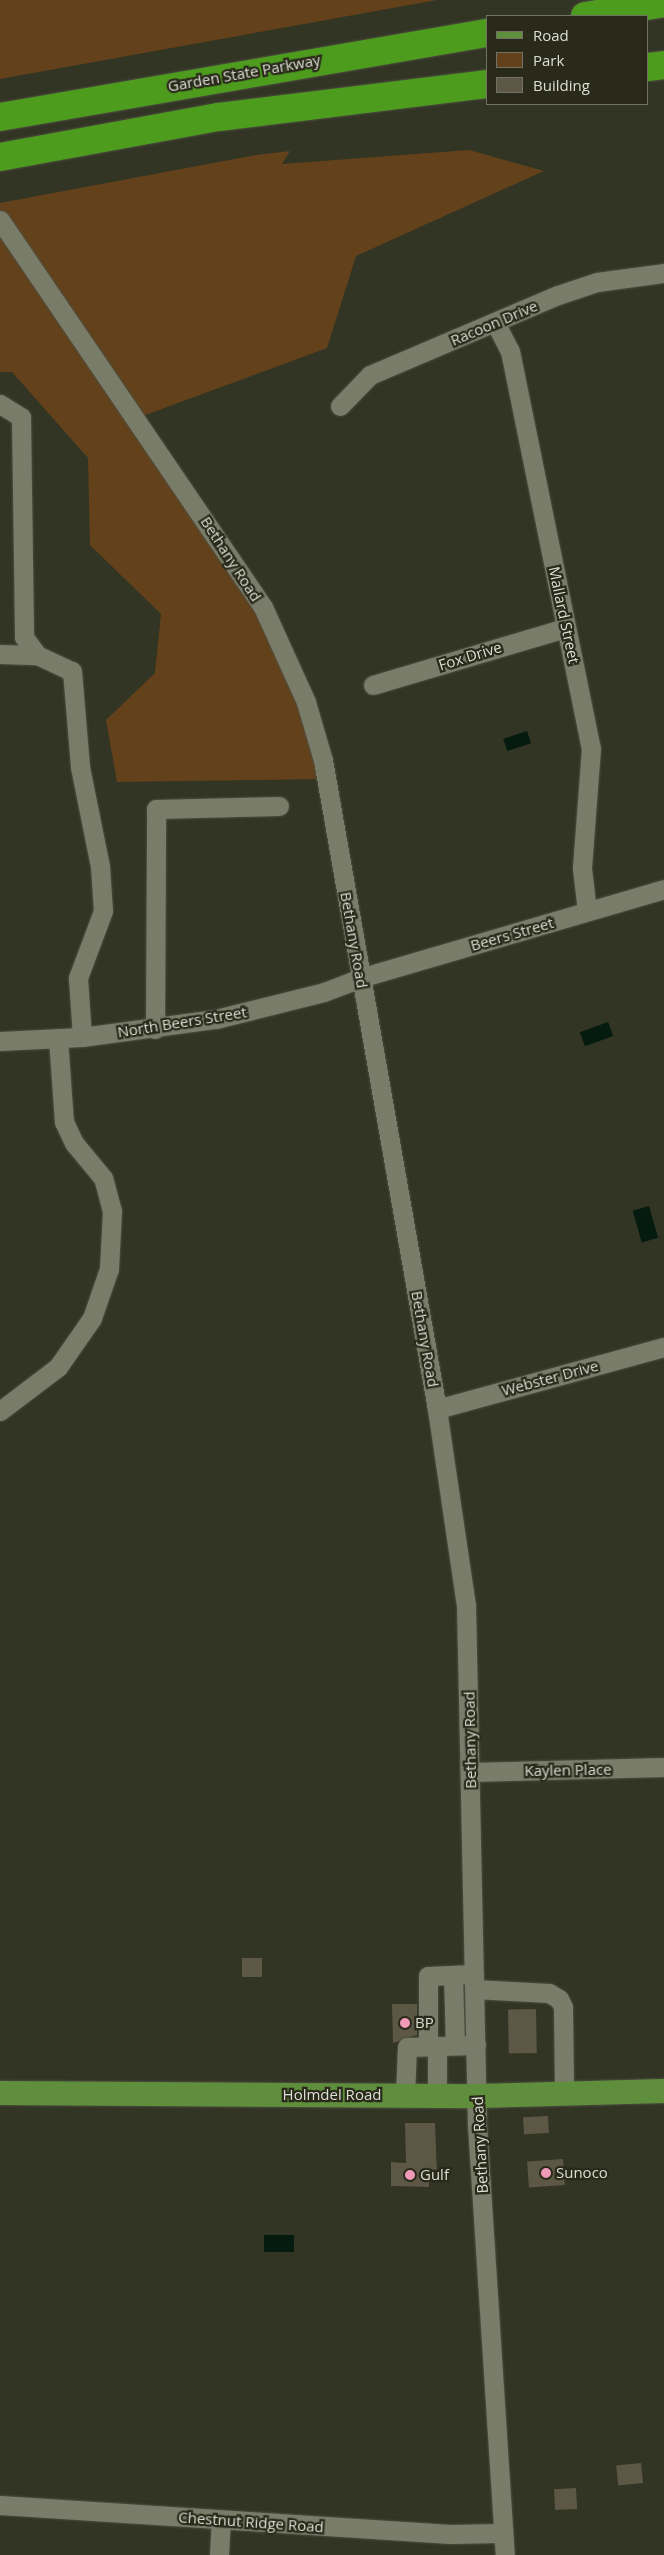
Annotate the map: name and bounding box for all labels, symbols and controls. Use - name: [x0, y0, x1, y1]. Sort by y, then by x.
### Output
- legend: [487, 15, 649, 105]
- text: Road: [533, 25, 569, 45]
- text: Park: [533, 50, 564, 70]
- street label: Garden State Parkway: [166, 51, 322, 95]
- text: Building: [533, 75, 590, 95]
- street label: Racoon Drive: [448, 297, 540, 349]
- street label: Bethany Road: [197, 513, 265, 605]
- street label: Mallard Street: [545, 565, 583, 665]
- street label: Fox Drive: [436, 638, 504, 674]
- street label: Bethany Road: [337, 890, 371, 990]
- street label: Beers Street: [468, 914, 556, 954]
- street label: North Beers Street: [116, 1003, 248, 1041]
- street label: Bethany Road: [408, 1289, 442, 1389]
- street label: Webster Drive: [500, 1356, 600, 1400]
- street label: Bethany Road: [460, 1691, 480, 1789]
- street label: Kaylen Place: [524, 1760, 612, 1780]
- place label: BP: [415, 2014, 434, 2032]
- marker: BP: [399, 2017, 411, 2029]
- street label: Holmdel Road: [283, 2086, 381, 2104]
- street label: Bethany Road: [468, 2096, 492, 2194]
- place label: Sunoco: [556, 2164, 608, 2182]
- place label: Gulf: [420, 2166, 449, 2184]
- marker: Sunoco: [540, 2167, 552, 2179]
- marker: Gulf: [404, 2169, 416, 2181]
- street label: Chestnut Ridge Road: [178, 2508, 324, 2536]

